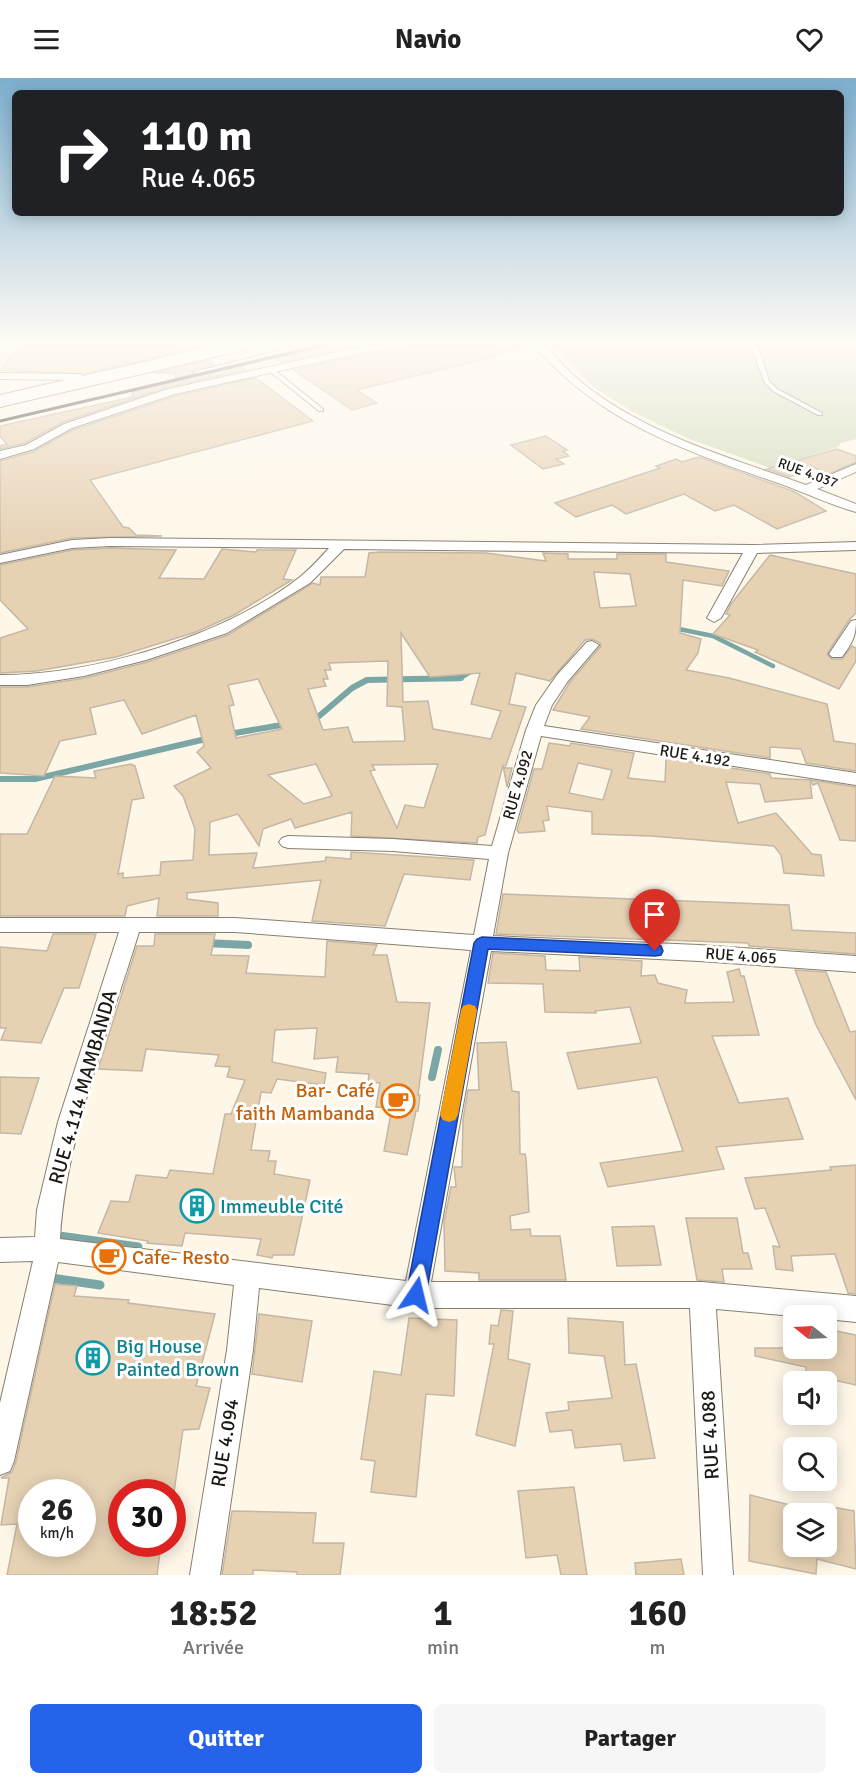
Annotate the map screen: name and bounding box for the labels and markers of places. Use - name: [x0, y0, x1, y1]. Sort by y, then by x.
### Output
- pin: [629, 889, 680, 951]
- place label: Bar- Café faith Mambanda: [236, 1078, 375, 1126]
- cafe icon: Bar- Café faith Mambanda: [380, 1083, 416, 1119]
- building icon: Immeuble Cité: [179, 1188, 215, 1224]
- place label: Immeuble Cité: [220, 1194, 344, 1219]
- cafe icon: Cafe- Resto: [91, 1239, 127, 1275]
- place label: Cafe- Resto: [132, 1245, 230, 1270]
- place label: Big House Painted Brown: [116, 1334, 240, 1382]
- building icon: Big House Painted Brown: [75, 1340, 111, 1376]

